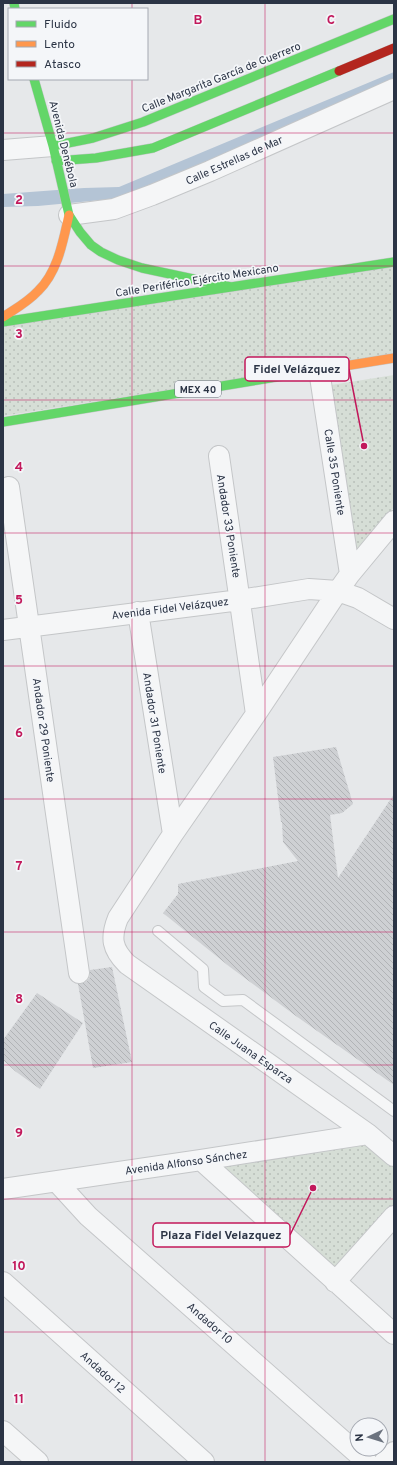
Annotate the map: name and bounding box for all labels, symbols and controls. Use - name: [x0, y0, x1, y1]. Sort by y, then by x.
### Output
- legend: [8, 8, 148, 80]
- text: B: [194, 13, 203, 29]
- text: C: [327, 13, 335, 29]
- text: Fluido: [44, 17, 77, 33]
- text: Lento: [44, 37, 75, 53]
- street label: Calle Margarita García de Guerrero: [140, 40, 303, 116]
- text: Atasco: [44, 57, 81, 73]
- street label: Avenida Denébola: [45, 99, 81, 189]
- street label: Calle Estrellas de Mar: [184, 133, 286, 189]
- text: 2: [15, 193, 23, 209]
- street label: Calle Periférico Ejército Mexicano: [114, 261, 280, 301]
- text: 3: [15, 327, 23, 343]
- callout: Fidel Velázquez: [245, 357, 349, 381]
- text: Fidel Velázquez: [253, 362, 341, 378]
- road number: MEX 40: [175, 381, 221, 397]
- street label: Calle 35 Poniente: [320, 428, 348, 516]
- text: 4: [15, 460, 23, 476]
- street label: Andador 33 Poniente: [213, 473, 243, 579]
- text: 5: [15, 593, 23, 609]
- street label: Avenida Fidel Velázquez: [111, 595, 230, 623]
- street label: Andador 31 Poniente: [139, 671, 169, 775]
- street label: Andador 29 Poniente: [29, 677, 57, 783]
- text: 6: [15, 726, 23, 742]
- text: 7: [16, 859, 23, 875]
- text: 8: [15, 992, 23, 1008]
- street label: Calle Juana Esparza: [206, 1019, 295, 1087]
- text: 9: [15, 1126, 23, 1142]
- street label: Avenida Alfonso Sánchez: [124, 1147, 248, 1179]
- callout: Plaza Fidel Velazquez: [153, 1223, 290, 1247]
- text: Plaza Fidel Velazquez: [160, 1228, 282, 1244]
- text: 10: [12, 1259, 26, 1275]
- street label: Andador 10: [184, 1300, 235, 1347]
- street label: Andador 12: [77, 1349, 128, 1397]
- text: 11: [14, 1392, 24, 1408]
- north arrow: [349, 1417, 389, 1457]
- text: N: [353, 1433, 367, 1442]

